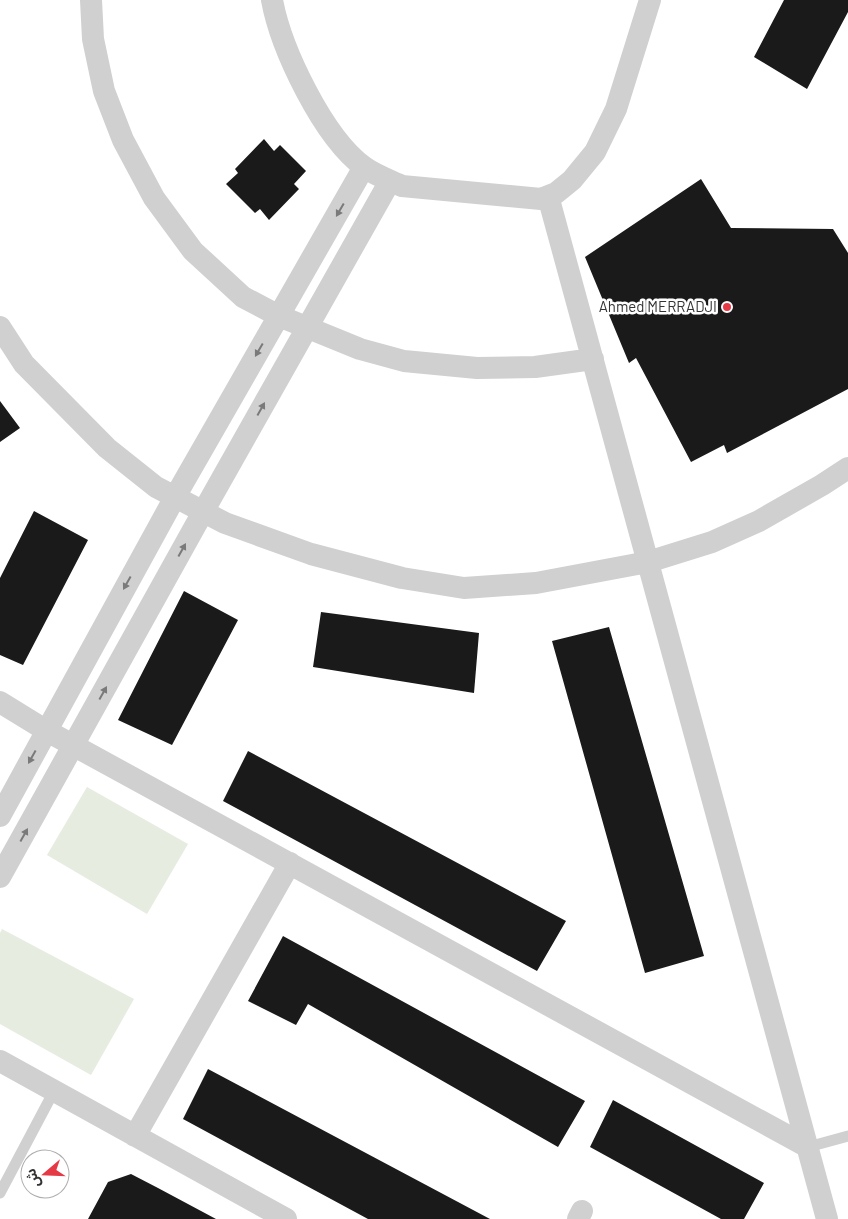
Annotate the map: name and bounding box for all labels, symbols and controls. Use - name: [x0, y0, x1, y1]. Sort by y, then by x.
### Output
- one-way arrow: [336, 202, 344, 217]
- place label: Ahmed MERRADJI: [599, 297, 717, 315]
- marker: Ahmed MERRADJI: [721, 301, 733, 313]
- one-way arrow: [255, 343, 263, 358]
- one-way arrow: [257, 402, 266, 415]
- one-way arrow: [177, 544, 186, 557]
- one-way arrow: [123, 577, 132, 590]
- one-way arrow: [98, 686, 107, 699]
- one-way arrow: [28, 750, 37, 763]
- one-way arrow: [19, 828, 28, 841]
- north arrow: [20, 1149, 70, 1199]
- text: ش: [21, 1167, 43, 1190]

